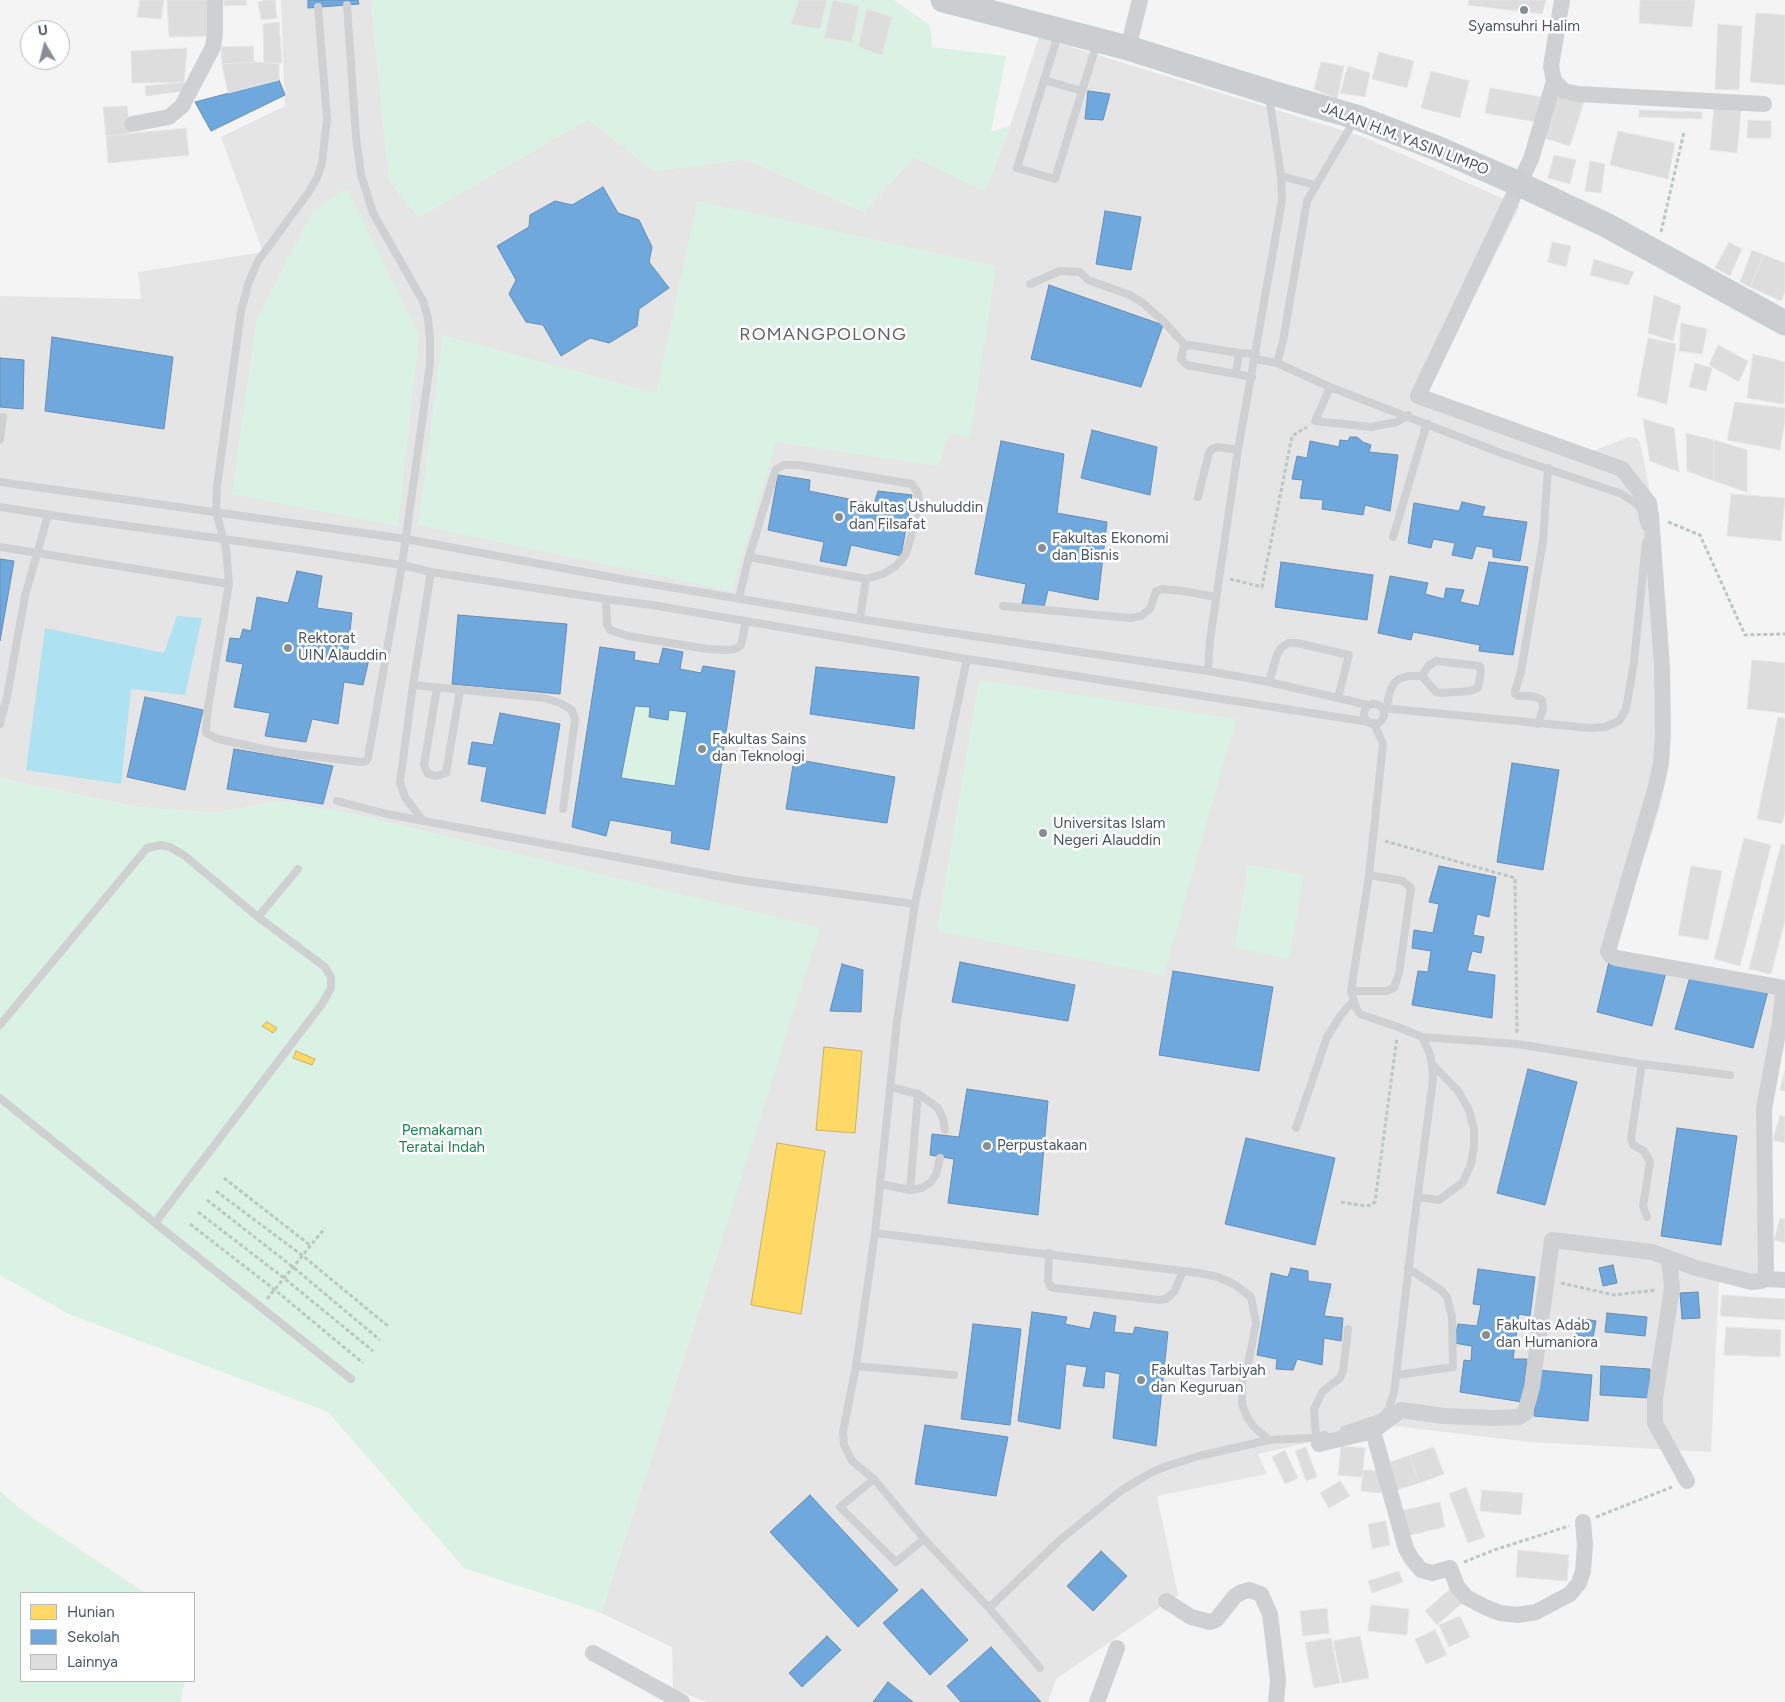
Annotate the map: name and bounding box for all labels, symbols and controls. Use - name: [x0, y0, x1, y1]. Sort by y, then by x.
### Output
- marker: Syamsuhri Halim: [1518, 4, 1530, 16]
- place label: Syamsuhri Halim: [1468, 18, 1580, 36]
- north arrow: [20, 20, 70, 70]
- text: U: [37, 22, 49, 40]
- street label: JALAN H.M. YASIN LIMPO: [1319, 99, 1491, 179]
- district label: ROMANGPOLONG: [738, 324, 908, 346]
- place label: Fakultas Ushuluddin dan Filsafat: [849, 499, 983, 534]
- marker: Fakultas Ushuluddin dan Filsafat: [833, 511, 845, 523]
- place label: Fakultas Ekonomi dan Bisnis: [1052, 530, 1169, 565]
- marker: Fakultas Ekonomi dan Bisnis: [1036, 542, 1048, 554]
- place label: Rektorat UIN Alauddin: [298, 630, 387, 665]
- marker: Rektorat UIN Alauddin: [282, 642, 294, 654]
- place label: Fakultas Sains dan Teknologi: [712, 731, 806, 766]
- marker: Fakultas Sains dan Teknologi: [696, 743, 708, 755]
- place label: Universitas Islam Negeri Alauddin: [1053, 815, 1166, 850]
- marker: Universitas Islam Negeri Alauddin: [1037, 827, 1049, 839]
- park label: Pemakaman Teratai Indah: [399, 1122, 485, 1157]
- place label: Perpustakaan: [997, 1137, 1087, 1155]
- marker: Perpustakaan: [981, 1140, 993, 1152]
- place label: Fakultas Adab dan Humaniora: [1496, 1317, 1598, 1352]
- marker: Fakultas Adab dan Humaniora: [1480, 1329, 1492, 1341]
- place label: Fakultas Tarbiyah dan Keguruan: [1151, 1362, 1266, 1397]
- marker: Fakultas Tarbiyah dan Keguruan: [1135, 1374, 1147, 1386]
- legend: [20, 1592, 195, 1682]
- text: Hunian: [67, 1603, 115, 1621]
- text: Sekolah: [67, 1628, 120, 1646]
- text: Lainnya: [67, 1653, 118, 1671]

